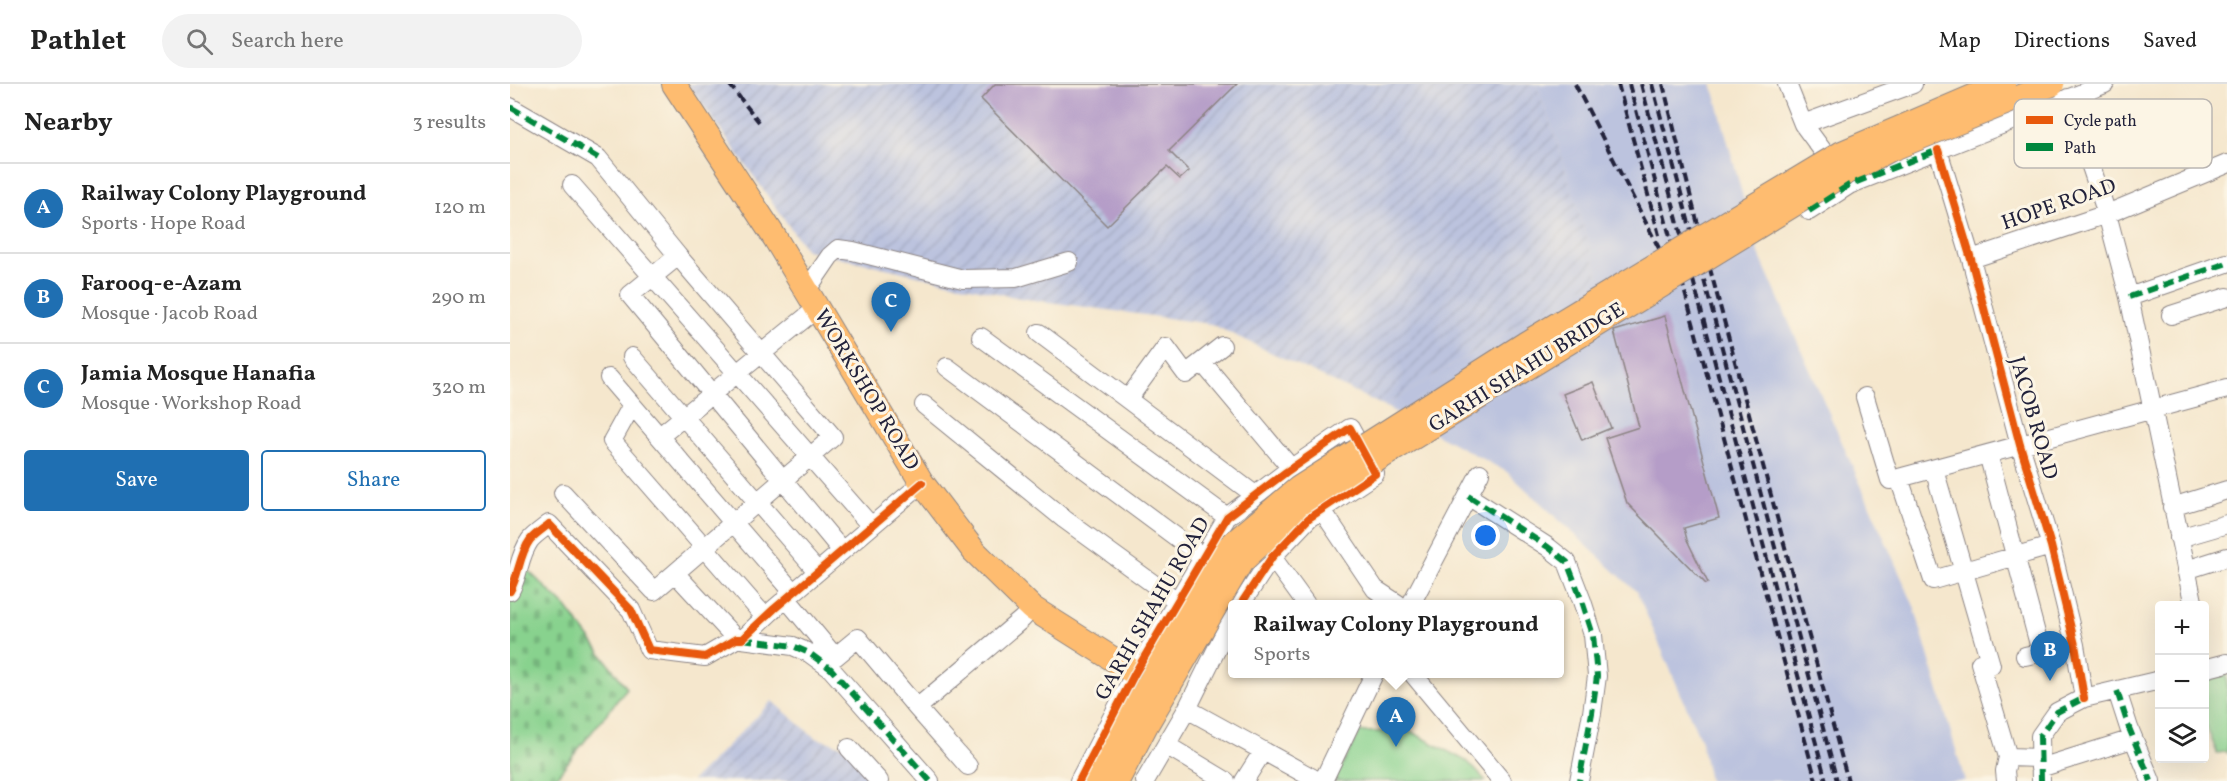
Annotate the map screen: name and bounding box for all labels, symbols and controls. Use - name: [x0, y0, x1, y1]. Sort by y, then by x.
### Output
- search box: [162, 14, 582, 68]
- text: Pathlet: [30, 22, 126, 61]
- icon: search: [183, 25, 216, 58]
- text: Search here: [231, 26, 344, 57]
- text: Map: [1939, 27, 1981, 56]
- text: Directions: [2014, 27, 2110, 56]
- text: Saved: [2143, 27, 2197, 56]
- legend: [2014, 99, 2212, 168]
- text: Nearby: [24, 105, 113, 141]
- text: 3 results: [412, 109, 486, 137]
- text: Cycle path: [2064, 111, 2137, 133]
- text: Path: [2064, 138, 2096, 160]
- street label: HOPE ROAD: [1998, 172, 2120, 238]
- text: Railway Colony Playground: [81, 179, 366, 210]
- text: A: [36, 194, 51, 222]
- text: 120 m: [434, 194, 486, 222]
- text: Sports · Hope Road: [81, 210, 246, 238]
- text: Farooq-e-Azam: [81, 269, 242, 300]
- pin: C: [872, 282, 910, 332]
- text: B: [37, 284, 50, 312]
- text: 290 m: [431, 284, 486, 312]
- street label: GARHI SHAHU BRIDGE: [1424, 296, 1630, 440]
- text: Mosque · Jacob Road: [81, 300, 258, 328]
- street label: WORKSHOP ROAD: [806, 304, 926, 476]
- street label: JACOB ROAD: [2002, 353, 2064, 483]
- text: Jamia Mosque Hanafia: [81, 359, 316, 390]
- text: C: [37, 374, 50, 402]
- text: 320 m: [431, 374, 486, 402]
- text: Mosque · Workshop Road: [81, 390, 302, 418]
- button: Save: [24, 450, 249, 511]
- button: Share: [261, 450, 486, 511]
- street label: GARHI SHAHU ROAD: [1089, 512, 1217, 706]
- your location: [1471, 521, 1500, 550]
- popup: [1228, 600, 1564, 678]
- map controls: [2155, 601, 2209, 763]
- button: +: [2155, 601, 2209, 655]
- text: Railway Colony Playground: [1253, 610, 1539, 641]
- pin: B: [2030, 632, 2070, 681]
- text: Sports: [1253, 641, 1310, 669]
- button: −: [2155, 655, 2209, 709]
- pin: A: [1376, 698, 1416, 747]
- button: layers: [2155, 709, 2209, 763]

